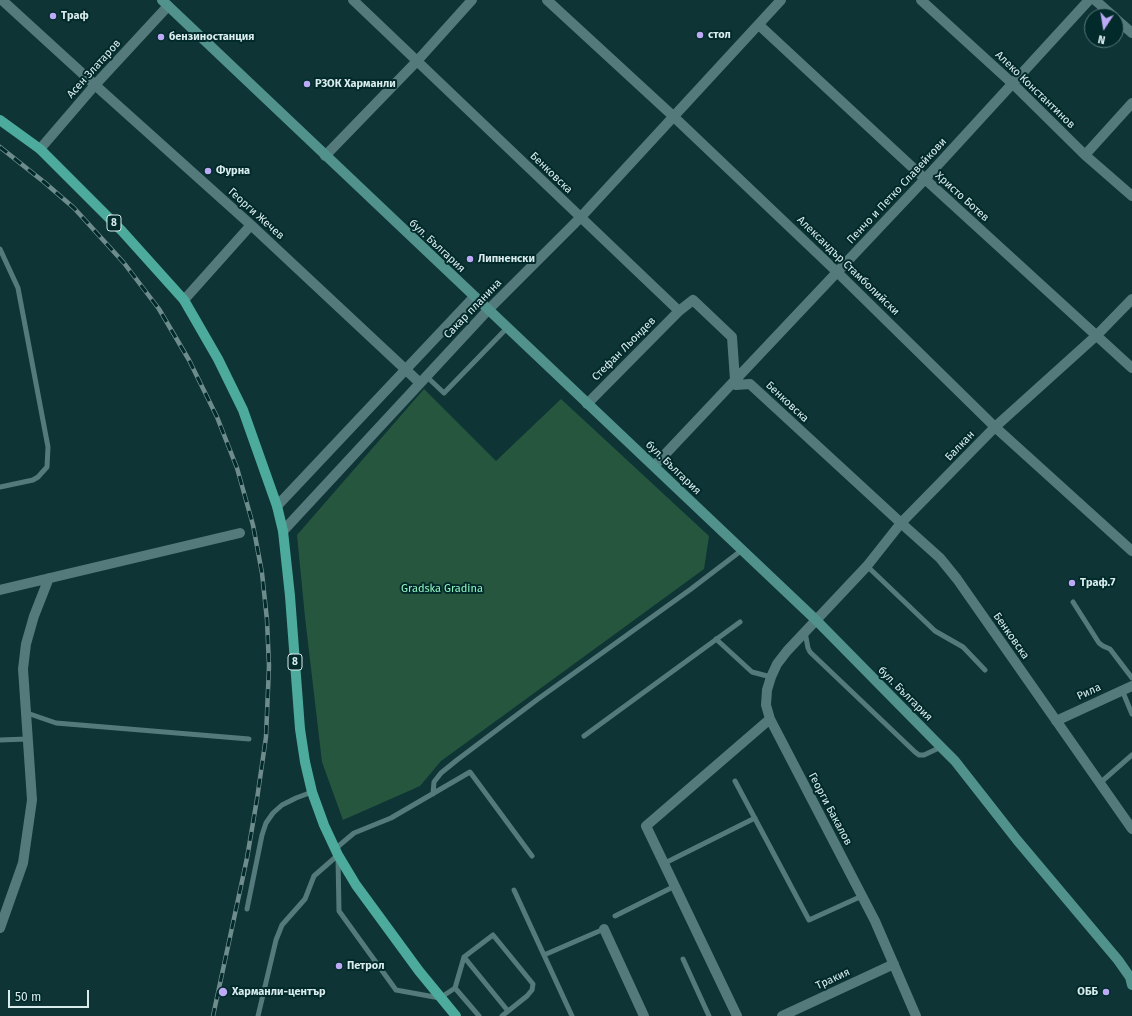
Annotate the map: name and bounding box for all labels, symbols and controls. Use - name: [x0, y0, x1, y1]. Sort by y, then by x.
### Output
- north arrow: [1084, 8, 1124, 48]
- place label: Траф: [61, 9, 89, 23]
- marker: Траф: [48, 11, 58, 21]
- place label: стол: [708, 28, 731, 42]
- place label: бензиностанция: [169, 30, 254, 44]
- marker: стол: [695, 30, 705, 40]
- marker: бензиностанция: [156, 32, 166, 42]
- text: N: [1097, 32, 1107, 46]
- street label: Асен Златаров: [64, 37, 124, 101]
- street label: Алеко Константинов: [992, 48, 1078, 132]
- place label: РЗОК Харманли: [315, 77, 396, 91]
- marker: РЗОК Харманли: [302, 79, 312, 89]
- street label: Пенчо и Петко Славейкови: [844, 135, 950, 247]
- street label: Бенковска: [527, 150, 575, 196]
- place label: Фурна: [216, 164, 250, 178]
- marker: Фурна: [203, 166, 213, 176]
- street label: Христо Ботев: [932, 169, 992, 225]
- street label: Георги Жечев: [225, 185, 287, 243]
- street label: Александър Стамболийски: [794, 214, 902, 318]
- road number: 8: [107, 215, 121, 231]
- street label: бул. България: [406, 217, 468, 275]
- place label: Липненски: [478, 252, 535, 266]
- marker: Липненски: [465, 254, 475, 264]
- street label: Сакар планина: [441, 277, 505, 341]
- street label: Стефан Льондев: [589, 314, 659, 384]
- street label: Бенковска: [763, 379, 811, 425]
- street label: Балкан: [942, 428, 978, 464]
- street label: бул. България: [643, 438, 703, 498]
- place label: Траф.7: [1080, 576, 1115, 590]
- marker: Траф.7: [1067, 578, 1077, 588]
- park label: Gradska Gradina: [401, 582, 483, 596]
- street label: Бенковска: [990, 610, 1032, 662]
- road number: 8: [288, 654, 302, 670]
- street label: бул. България: [875, 664, 935, 724]
- street label: Рила: [1075, 681, 1103, 703]
- street label: Георги Бакалов: [805, 770, 855, 848]
- place label: Петрол: [347, 959, 384, 973]
- marker: Петрол: [334, 961, 344, 971]
- street label: Тракия: [814, 965, 852, 993]
- scale bar: [10, 982, 91, 1008]
- place label: Харманли-център: [232, 985, 326, 999]
- place label: ОББ: [1077, 985, 1098, 999]
- marker: Харманли-център: [217, 986, 229, 998]
- marker: ОББ: [1101, 987, 1111, 997]
- text: 50 m: [15, 990, 41, 1004]

